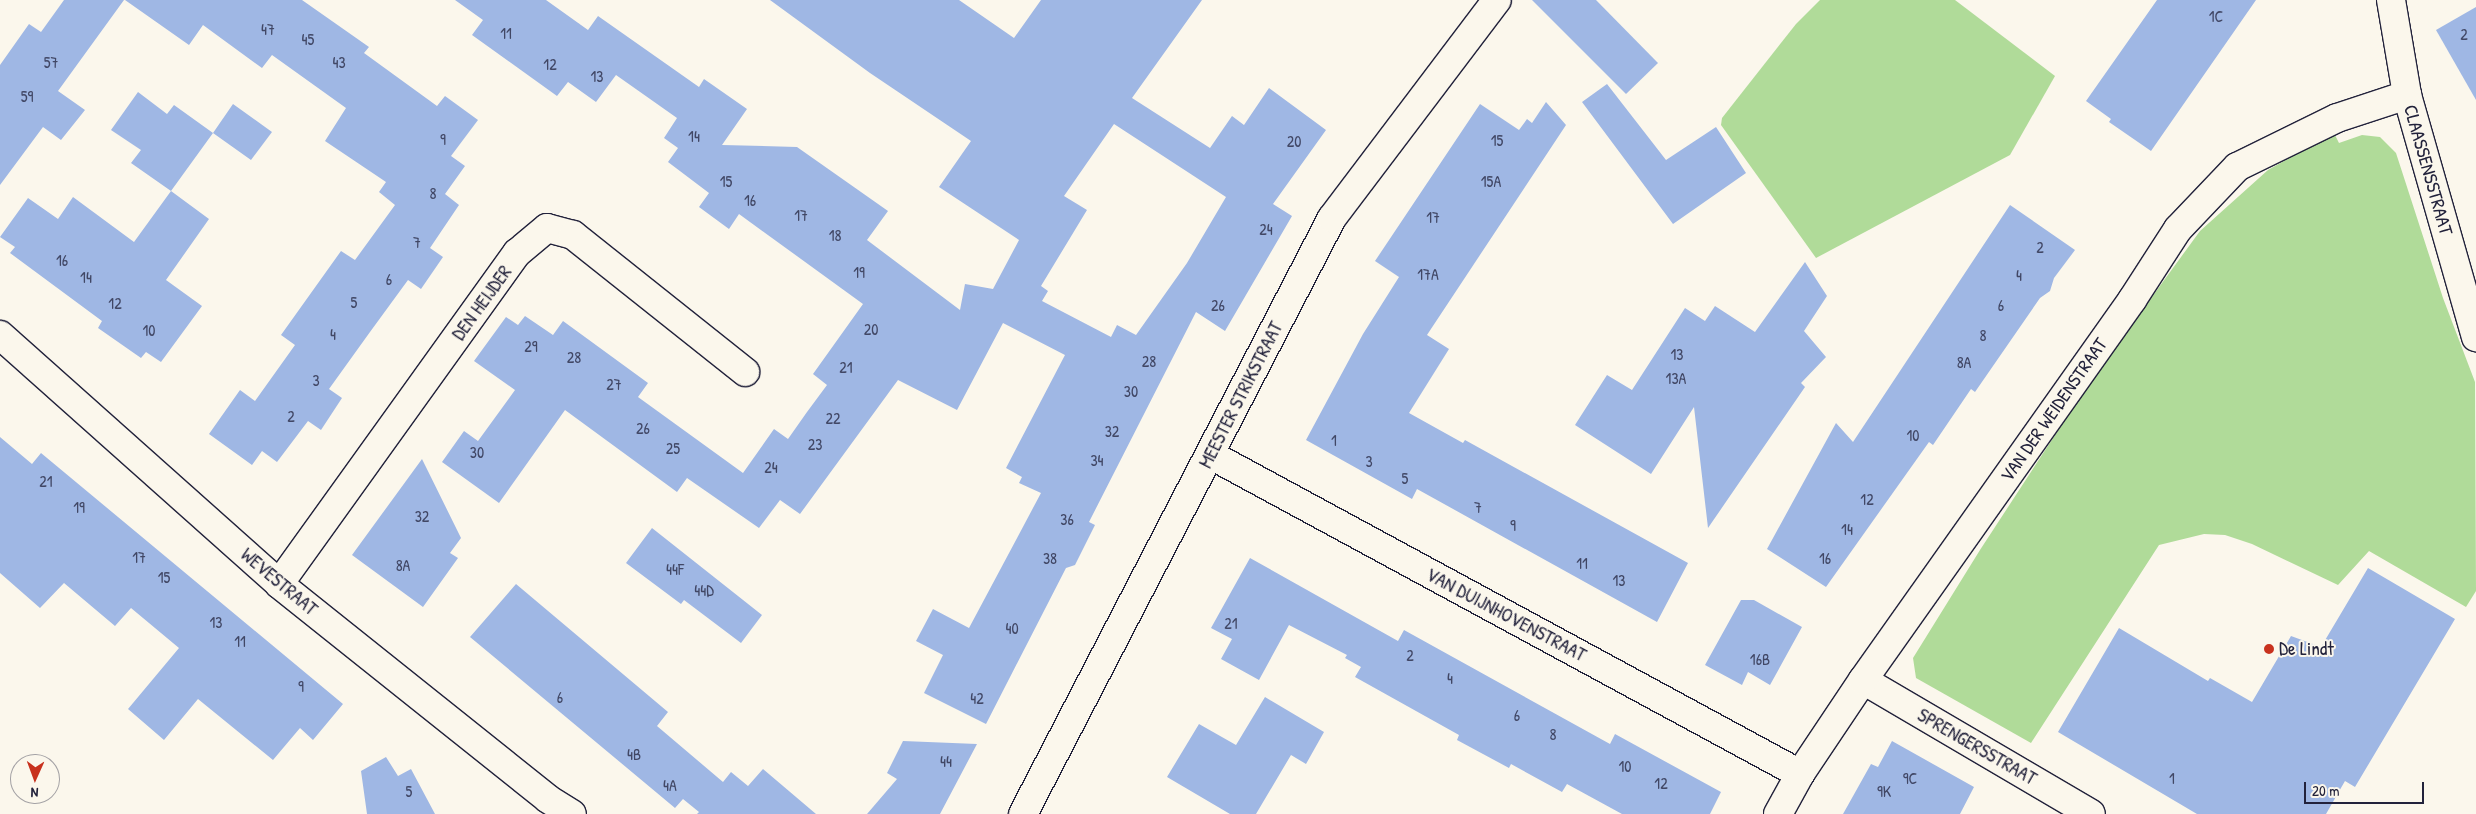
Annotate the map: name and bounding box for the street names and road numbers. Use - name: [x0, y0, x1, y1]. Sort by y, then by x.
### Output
- street label: CLAASSENSSTRAAT: [2399, 102, 2457, 238]
- street label: DEN HEIJDER: [447, 261, 517, 345]
- street label: MEESTER STRIKSTRAAT: [1194, 318, 1288, 472]
- street label: VAN DER WEIDENSTRAAT: [1996, 334, 2112, 486]
- street label: WEVESTRAAT: [236, 543, 322, 621]
- street label: VAN DUIJNHOVENSTRAAT: [1422, 563, 1590, 667]
- street label: SPRENGERSSTRAAT: [1913, 704, 2041, 790]

